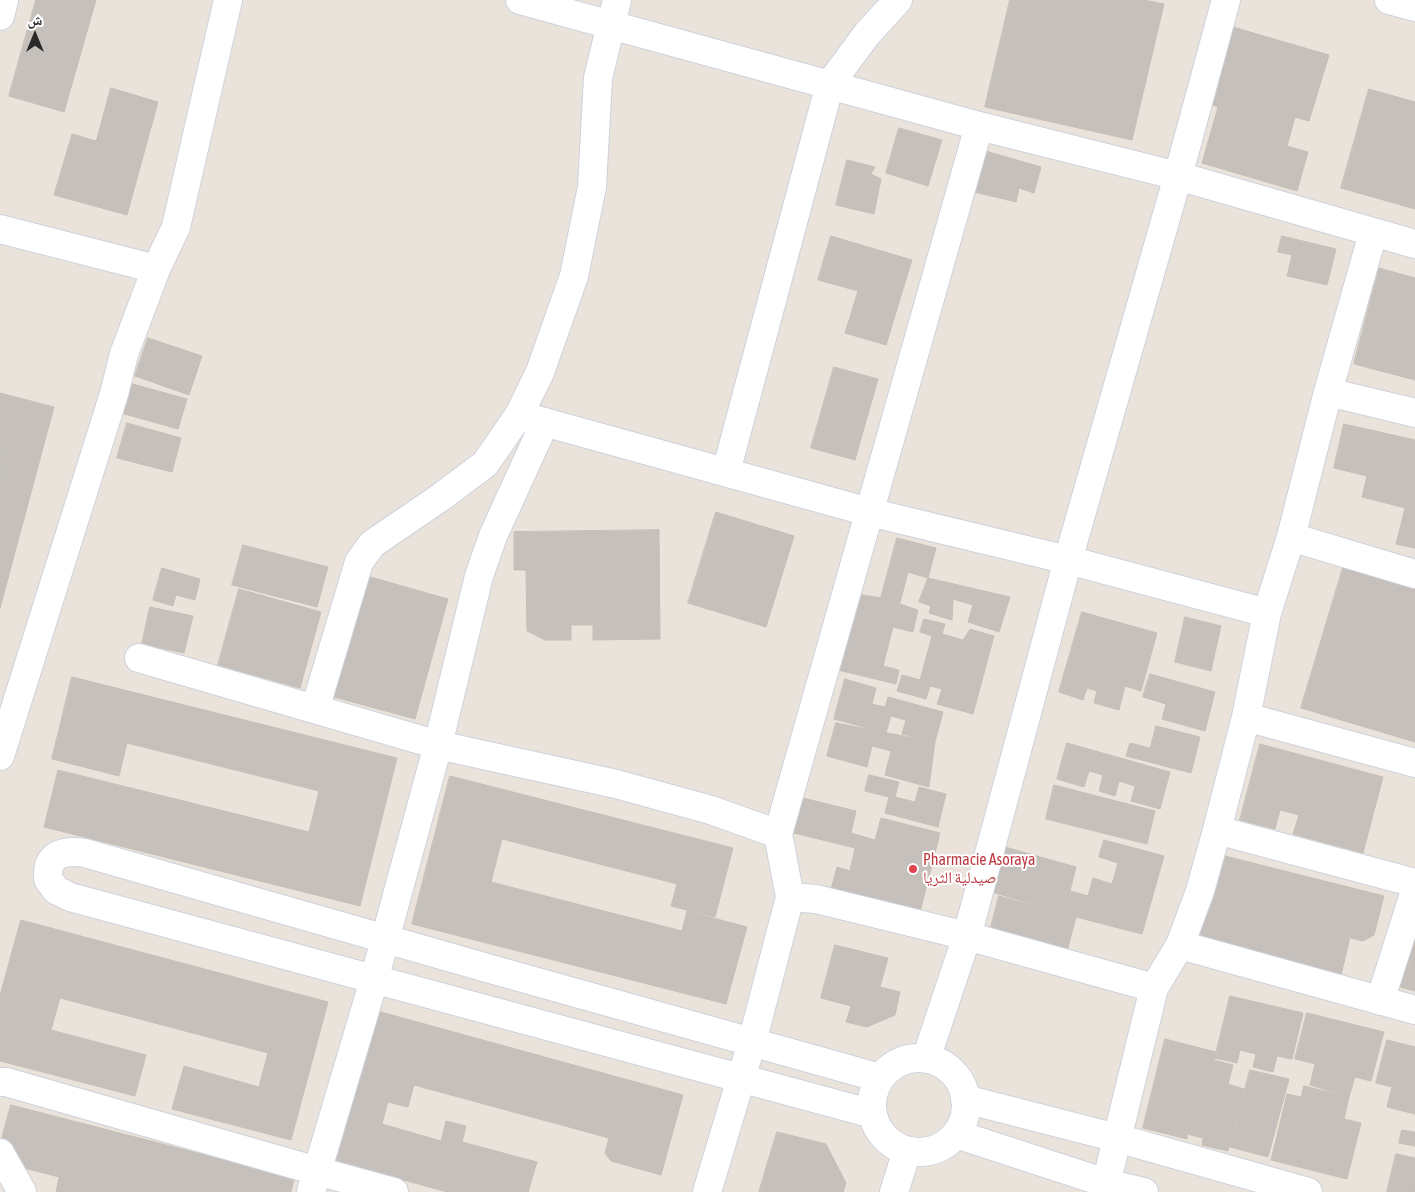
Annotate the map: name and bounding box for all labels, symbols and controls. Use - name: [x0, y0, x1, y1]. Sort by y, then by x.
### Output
- north arrow: [10, 10, 60, 60]
- text: ش: [28, 12, 42, 28]
- place label: Pharmacie Asoraya صيدلية الثريا: [923, 850, 1035, 888]
- marker: Pharmacie Asoraya صيدلية الثريا: [907, 863, 919, 875]

